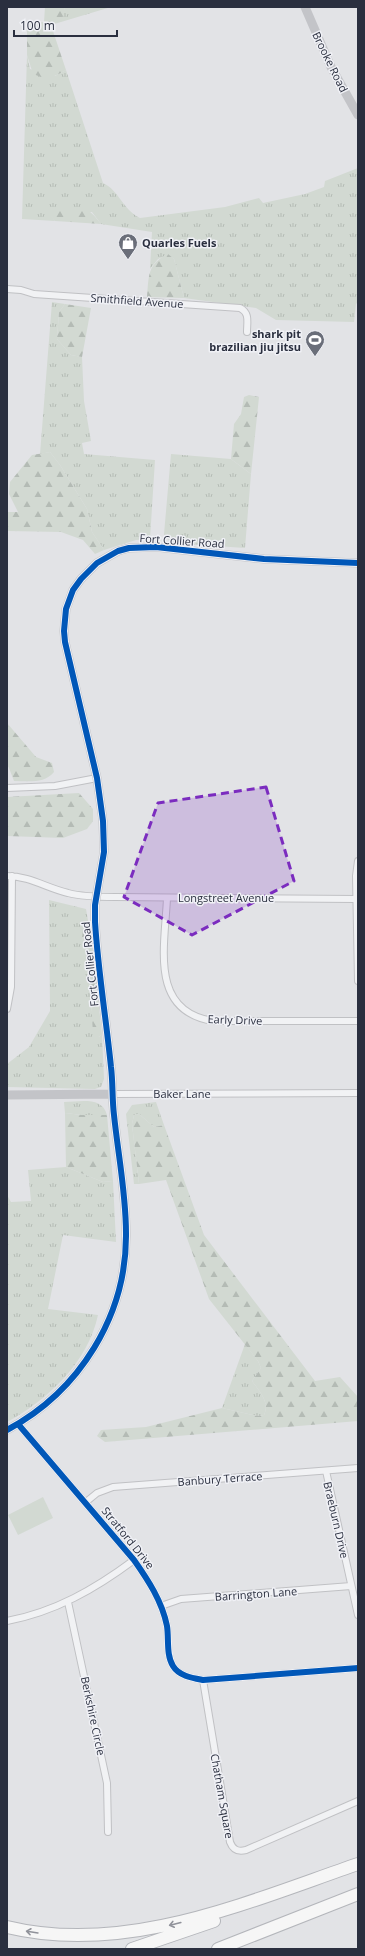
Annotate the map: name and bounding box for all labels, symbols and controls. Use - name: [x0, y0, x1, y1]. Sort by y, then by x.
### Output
- scale bar: [14, 12, 117, 38]
- text: 100 m: [20, 17, 55, 34]
- street label: Brooke Road: [309, 29, 352, 95]
- shop icon: Quarles Fuels: [117, 232, 139, 260]
- place label: Quarles Fuels: [142, 235, 217, 250]
- street label: Smithfield Avenue: [90, 290, 184, 311]
- place label: shark pit brazilian jiu jitsu: [209, 326, 301, 354]
- sports icon: shark pit brazilian jiu jitsu: [304, 329, 326, 357]
- street label: Fort Collier Road: [139, 530, 225, 551]
- street label: Longstreet Avenue: [178, 890, 274, 905]
- street label: Fort Collier Road: [78, 921, 101, 1007]
- street label: Early Drive: [207, 1011, 263, 1028]
- street label: Baker Lane: [153, 1086, 211, 1101]
- street label: Banbury Terrace: [177, 1468, 263, 1489]
- street label: Braeburn Drive: [320, 1480, 353, 1560]
- street label: Stratford Drive: [99, 1504, 158, 1572]
- street label: Barrington Lane: [214, 1583, 298, 1604]
- street label: Berkshire Circle: [78, 1675, 109, 1757]
- street label: Chatham Square: [208, 1752, 237, 1840]
- one-way arrow: [169, 1921, 182, 1929]
- one-way arrow: [26, 1928, 39, 1936]

